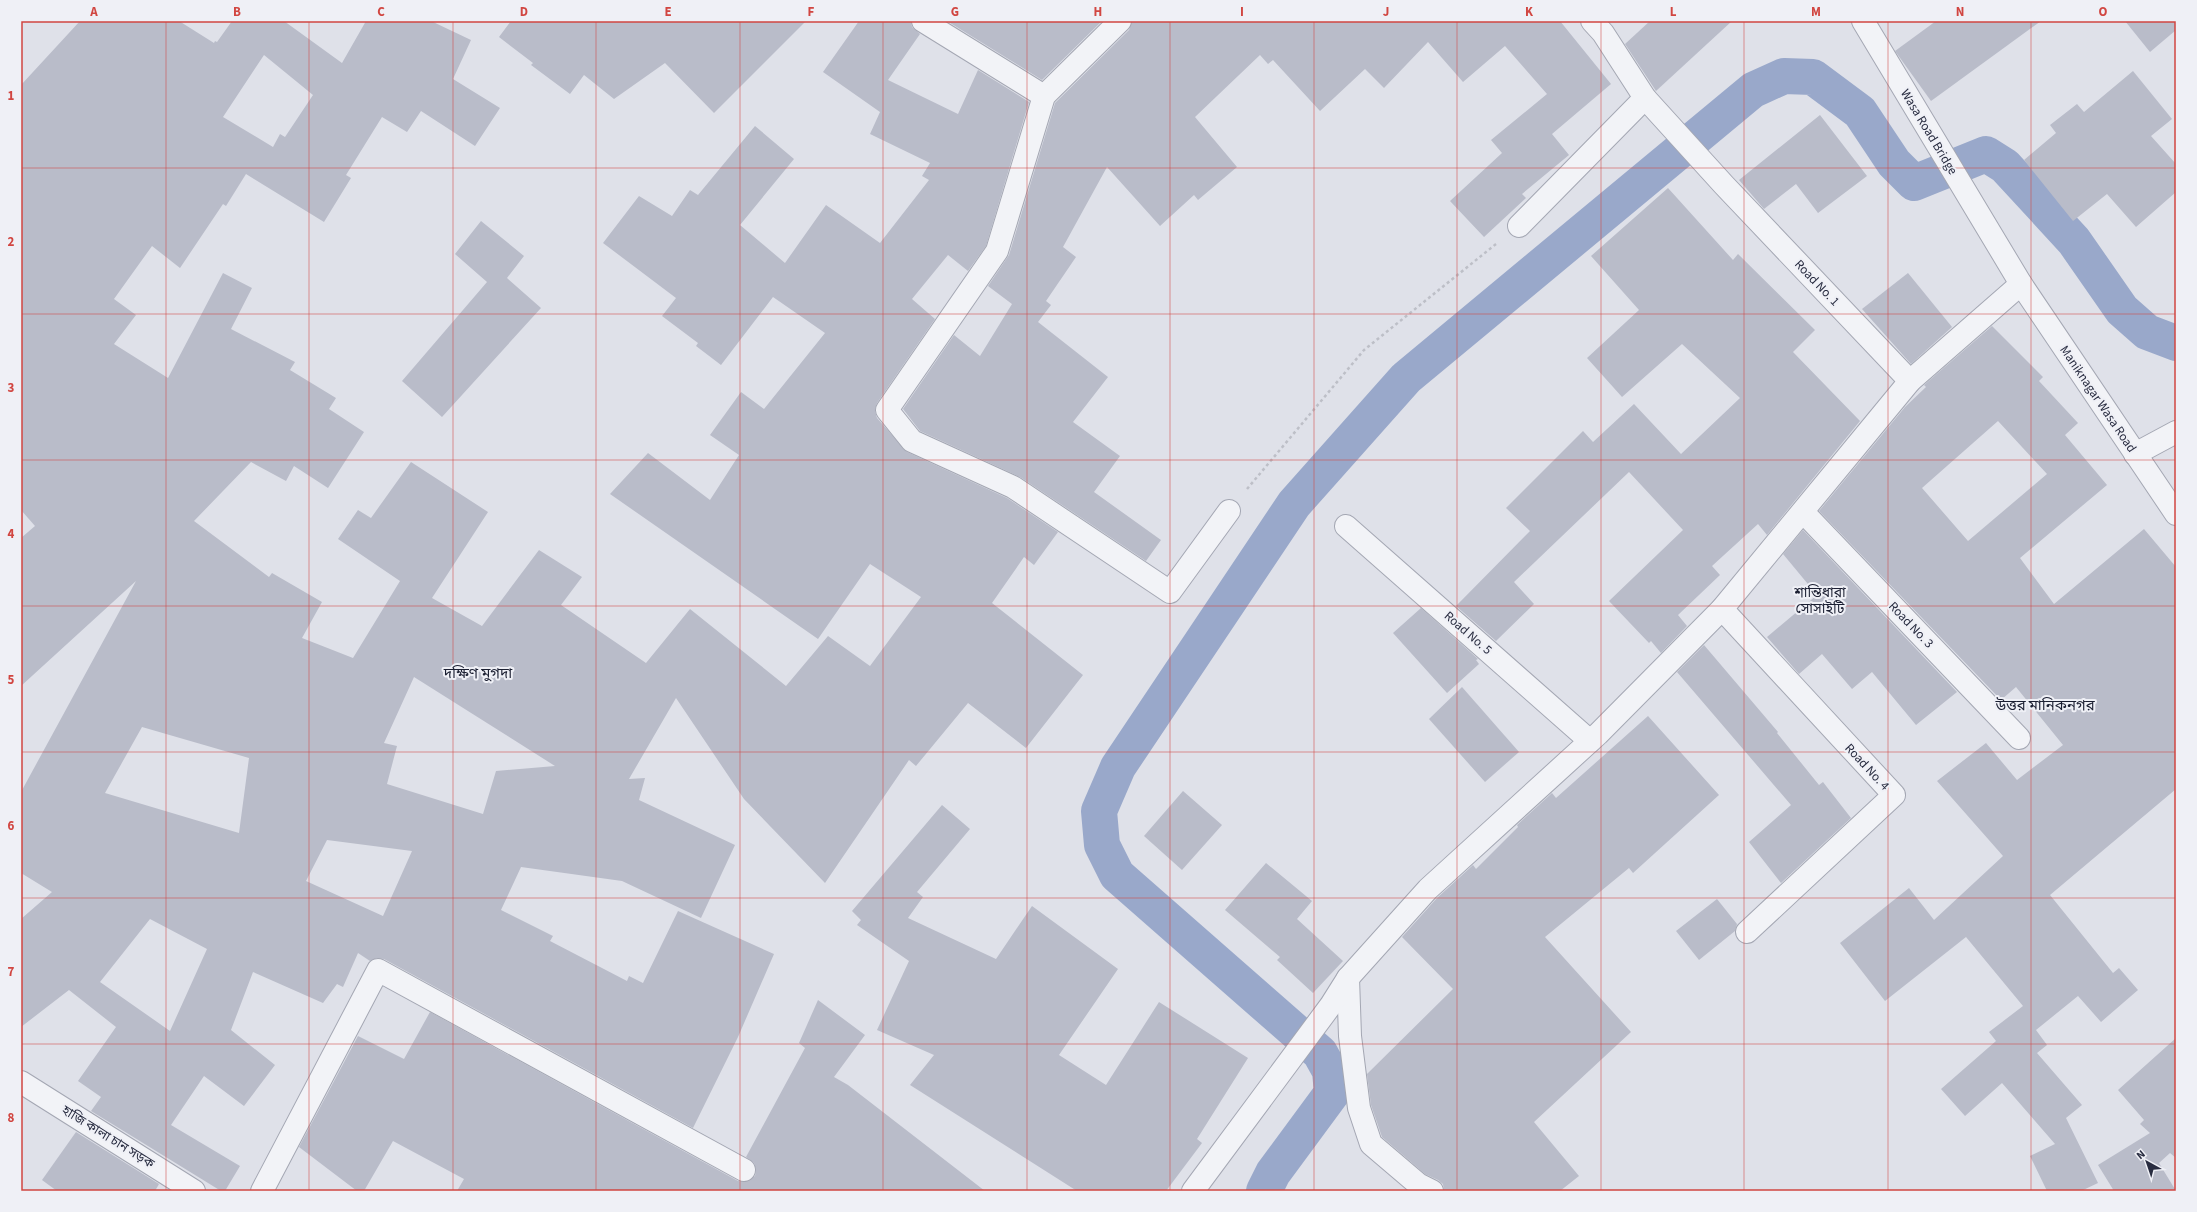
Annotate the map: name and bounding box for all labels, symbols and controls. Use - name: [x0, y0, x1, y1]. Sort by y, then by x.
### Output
- text: A: [89, 3, 98, 21]
- text: B: [233, 3, 241, 21]
- text: C: [377, 3, 385, 21]
- text: D: [520, 3, 528, 21]
- text: E: [664, 3, 672, 21]
- text: F: [808, 3, 815, 21]
- text: G: [951, 3, 959, 21]
- text: H: [1094, 3, 1102, 21]
- text: I: [1240, 3, 1244, 21]
- text: J: [1383, 3, 1389, 21]
- text: K: [1525, 3, 1534, 21]
- text: L: [1670, 3, 1677, 21]
- text: M: [1811, 3, 1821, 21]
- text: N: [1956, 3, 1964, 21]
- text: O: [2099, 3, 2108, 21]
- street label: Wasa Road Bridge: [1896, 86, 1962, 178]
- text: 1: [8, 87, 15, 105]
- text: 2: [8, 233, 15, 251]
- street label: Road No. 1: [1790, 256, 1844, 310]
- street label: Maniknagar Wasa Road: [2055, 342, 2141, 456]
- text: 3: [8, 379, 15, 397]
- text: 4: [8, 525, 15, 543]
- district label: শান্তিধারা সোসাইটি: [1793, 583, 1846, 619]
- street label: Road No. 3: [1884, 598, 1938, 652]
- street label: Road No. 5: [1440, 607, 1496, 659]
- district label: দক্ষিণ মুগদা: [443, 663, 513, 684]
- text: 5: [8, 671, 15, 689]
- district label: উত্তর মানিকনগর: [1994, 695, 2096, 716]
- street label: Road No. 4: [1841, 740, 1894, 795]
- text: 6: [8, 817, 15, 835]
- text: 7: [8, 963, 15, 981]
- street label: হাজি কালা চান সড়ক: [57, 1101, 158, 1173]
- text: 8: [8, 1109, 15, 1127]
- north arrow: [2127, 1142, 2167, 1182]
- text: N: [2133, 1147, 2149, 1163]

